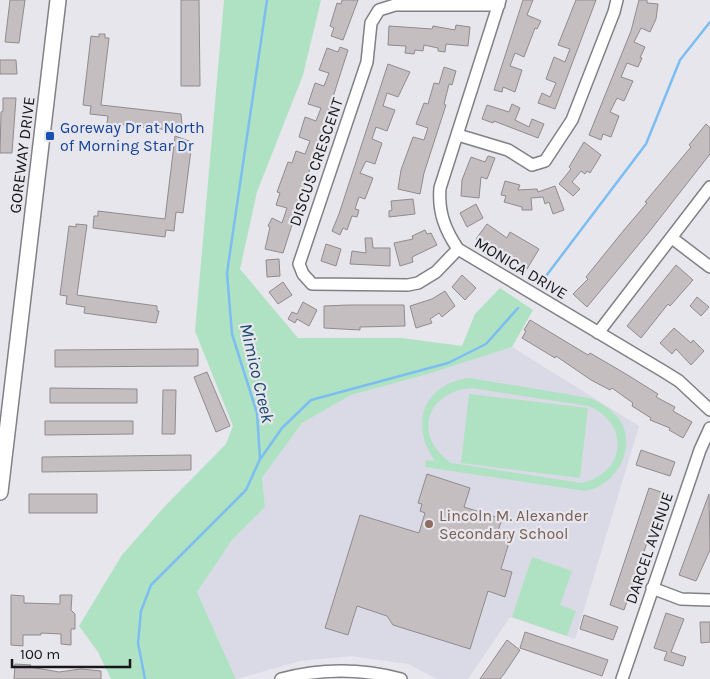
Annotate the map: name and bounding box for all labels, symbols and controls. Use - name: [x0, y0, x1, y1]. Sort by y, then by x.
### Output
- street label: DISCUS CRESCENT: [285, 95, 347, 229]
- street label: GOREWAY DRIVE: [5, 96, 39, 214]
- place label: Goreway Dr at North of Morning Star Dr: [60, 118, 205, 155]
- marker: Goreway Dr at North of Morning Star Dr: [44, 130, 56, 142]
- street label: MONICA DRIVE: [471, 233, 571, 303]
- water label: Mimico Creek: [235, 321, 279, 426]
- street label: DARCEL AVENUE: [621, 490, 677, 606]
- place label: Lincoln M. Alexander Secondary School: [439, 506, 588, 543]
- marker: Lincoln M. Alexander Secondary School: [423, 518, 435, 530]
- scale bar: [12, 636, 130, 668]
- text: 100 m: [20, 645, 60, 663]

